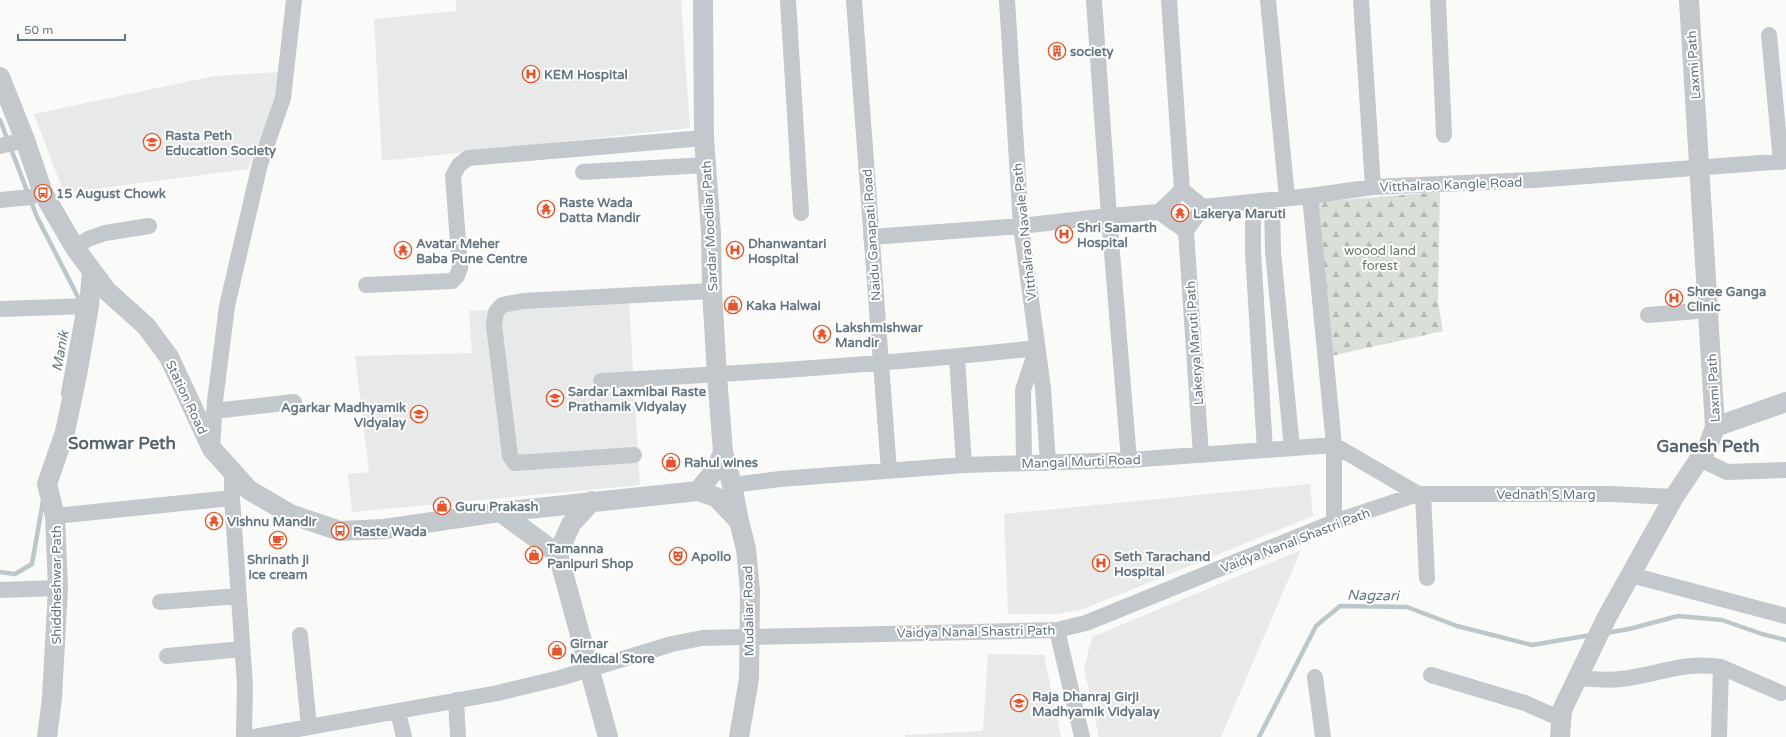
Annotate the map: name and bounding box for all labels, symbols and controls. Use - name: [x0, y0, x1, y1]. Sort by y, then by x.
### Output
- scale bar: [18, 16, 125, 42]
- text: 50 m: [24, 23, 53, 37]
- street label: Laxmi Path: [1684, 30, 1704, 100]
- building icon: society: [1047, 41, 1067, 61]
- place label: society: [1070, 44, 1114, 60]
- hospital icon: KEM Hospital: [521, 64, 541, 84]
- place label: KEM Hospital: [544, 67, 628, 83]
- place label: Rasta Peth Education Society: [165, 128, 276, 159]
- school or university icon: Rasta Peth Education Society: [142, 132, 162, 152]
- street label: Sardar Moodliar Path: [699, 160, 721, 292]
- street label: Vitthalrao Navale Path: [1010, 162, 1040, 301]
- street label: Naidu Ganapati Road: [859, 168, 885, 302]
- street label: Vitthalrao Kangle Road: [1379, 175, 1523, 195]
- bus stop icon: 15 August Chowk: [33, 183, 53, 203]
- place label: 15 August Chowk: [56, 186, 166, 202]
- place label: Raste Wada Datta Mandir: [559, 195, 642, 226]
- temple icon: Raste Wada Datta Mandir: [536, 199, 556, 219]
- temple icon: Lakerya Maruti: [1170, 203, 1190, 223]
- place label: Lakerya Maruti: [1193, 206, 1286, 222]
- place label: Shri Samarth Hospital: [1077, 220, 1157, 251]
- hospital icon: Shri Samarth Hospital: [1054, 224, 1074, 244]
- place label: Avatar Meher Baba Pune Centre: [416, 236, 528, 267]
- place label: Dhanwantari Hospital: [748, 236, 826, 267]
- temple icon: Avatar Meher Baba Pune Centre: [393, 240, 413, 260]
- hospital icon: Dhanwantari Hospital: [725, 240, 745, 260]
- park label: woood land forest: [1344, 243, 1416, 274]
- street label: Lakerya Maruti Path: [1183, 280, 1207, 406]
- place label: Shree Ganga Clinic: [1687, 284, 1766, 315]
- hospital icon: Shree Ganga Clinic: [1664, 288, 1684, 308]
- shop icon: Kaka Halwai: [723, 295, 743, 315]
- place label: Kaka Halwai: [746, 298, 821, 314]
- place label: Lakshmishwar Mandir: [835, 320, 924, 351]
- temple icon: Lakshmishwar Mandir: [812, 324, 832, 344]
- water label: Manik: [49, 328, 73, 373]
- street label: Laxmi Path: [1704, 353, 1724, 423]
- street label: Station Road: [162, 358, 210, 437]
- place label: Sardar Laxmibai Raste Prathamik Vidyalay: [568, 384, 707, 415]
- school or university icon: Sardar Laxmibai Raste Prathamik Vidyalay: [545, 388, 565, 408]
- place label: Agarkar Madhyamik Vidyalay: [281, 400, 406, 431]
- school or university icon: Agarkar Madhyamik Vidyalay: [409, 404, 429, 424]
- district label: Somwar Peth: [68, 433, 176, 454]
- district label: Ganesh Peth: [1657, 436, 1760, 457]
- shop icon: Rahul wines: [661, 452, 681, 472]
- street label: Mangal Murti Road: [1021, 452, 1141, 472]
- place label: Rahul wines: [684, 455, 758, 471]
- street label: Vednath S Marg: [1496, 487, 1596, 503]
- shop icon: Guru Prakash: [432, 496, 452, 516]
- place label: Guru Prakash: [455, 499, 538, 515]
- street label: Vaidya Nanal Shastri Path: [1218, 505, 1372, 577]
- temple icon: Vishnu Mandir: [204, 511, 224, 531]
- place label: Vishnu Mandir: [227, 514, 318, 530]
- bus stop icon: Raste Wada: [330, 521, 350, 541]
- place label: Raste Wada: [353, 524, 427, 540]
- street label: Shiddheshwar Path: [49, 525, 65, 645]
- cafe icon: Shrinath ji ice cream: [268, 530, 288, 550]
- place label: Tamanna Panipuri Shop: [546, 541, 634, 572]
- shop icon: Tamanna Panipuri Shop: [524, 545, 544, 565]
- theatre icon: Apollo: [668, 546, 688, 566]
- place label: Apollo: [691, 549, 731, 565]
- place label: Seth Tarachand Hospital: [1114, 549, 1210, 580]
- place label: Shrinath ji ice cream: [247, 552, 309, 583]
- hospital icon: Seth Tarachand Hospital: [1091, 553, 1111, 573]
- street label: Mudaliar Road: [740, 566, 758, 656]
- water label: Nagzari: [1347, 587, 1400, 604]
- street label: Vaidya Nanal Shastri Path: [897, 623, 1055, 641]
- place label: Girnar Medical Store: [570, 636, 655, 667]
- shop icon: Girnar Medical Store: [547, 640, 567, 660]
- place label: Raja Dhanraj Girji Madhyamik Vidyalay: [1032, 689, 1160, 720]
- school or university icon: Raja Dhanraj Girji Madhyamik Vidyalay: [1009, 693, 1029, 713]

